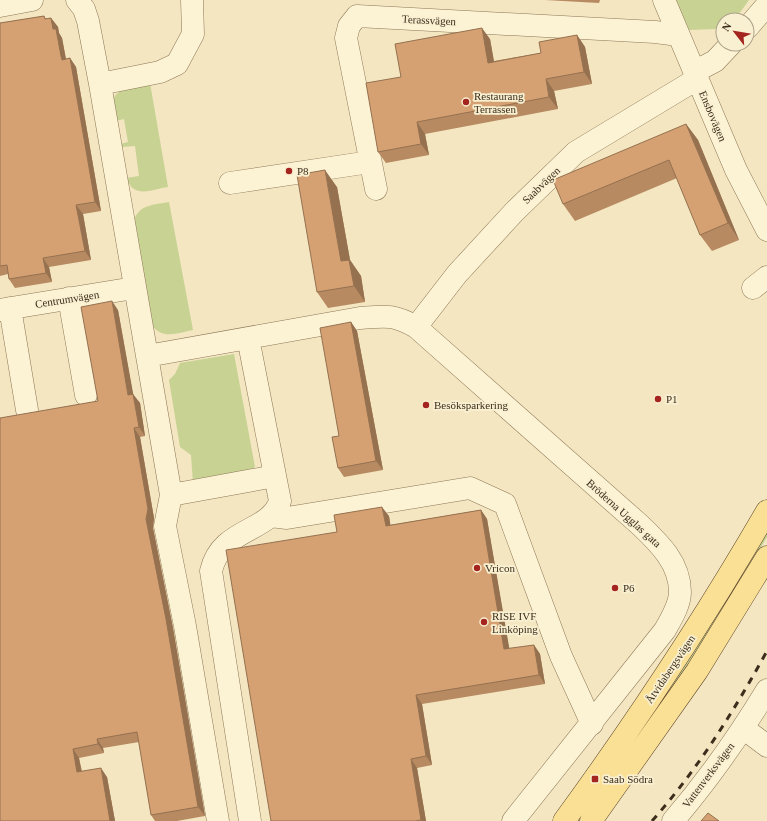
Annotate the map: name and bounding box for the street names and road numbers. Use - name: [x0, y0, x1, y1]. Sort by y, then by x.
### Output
- street label: Terassvägen: [402, 13, 457, 27]
- street label: Ensbovägen: [697, 89, 729, 144]
- street label: Saabvägen: [520, 164, 563, 206]
- street label: Centrumvägen: [34, 288, 100, 310]
- street label: Bröderna Ugglas gata: [584, 476, 664, 550]
- street label: Åtvidabergsvägen: [643, 632, 698, 705]
- street label: Vattenverksvägen: [680, 740, 737, 810]

